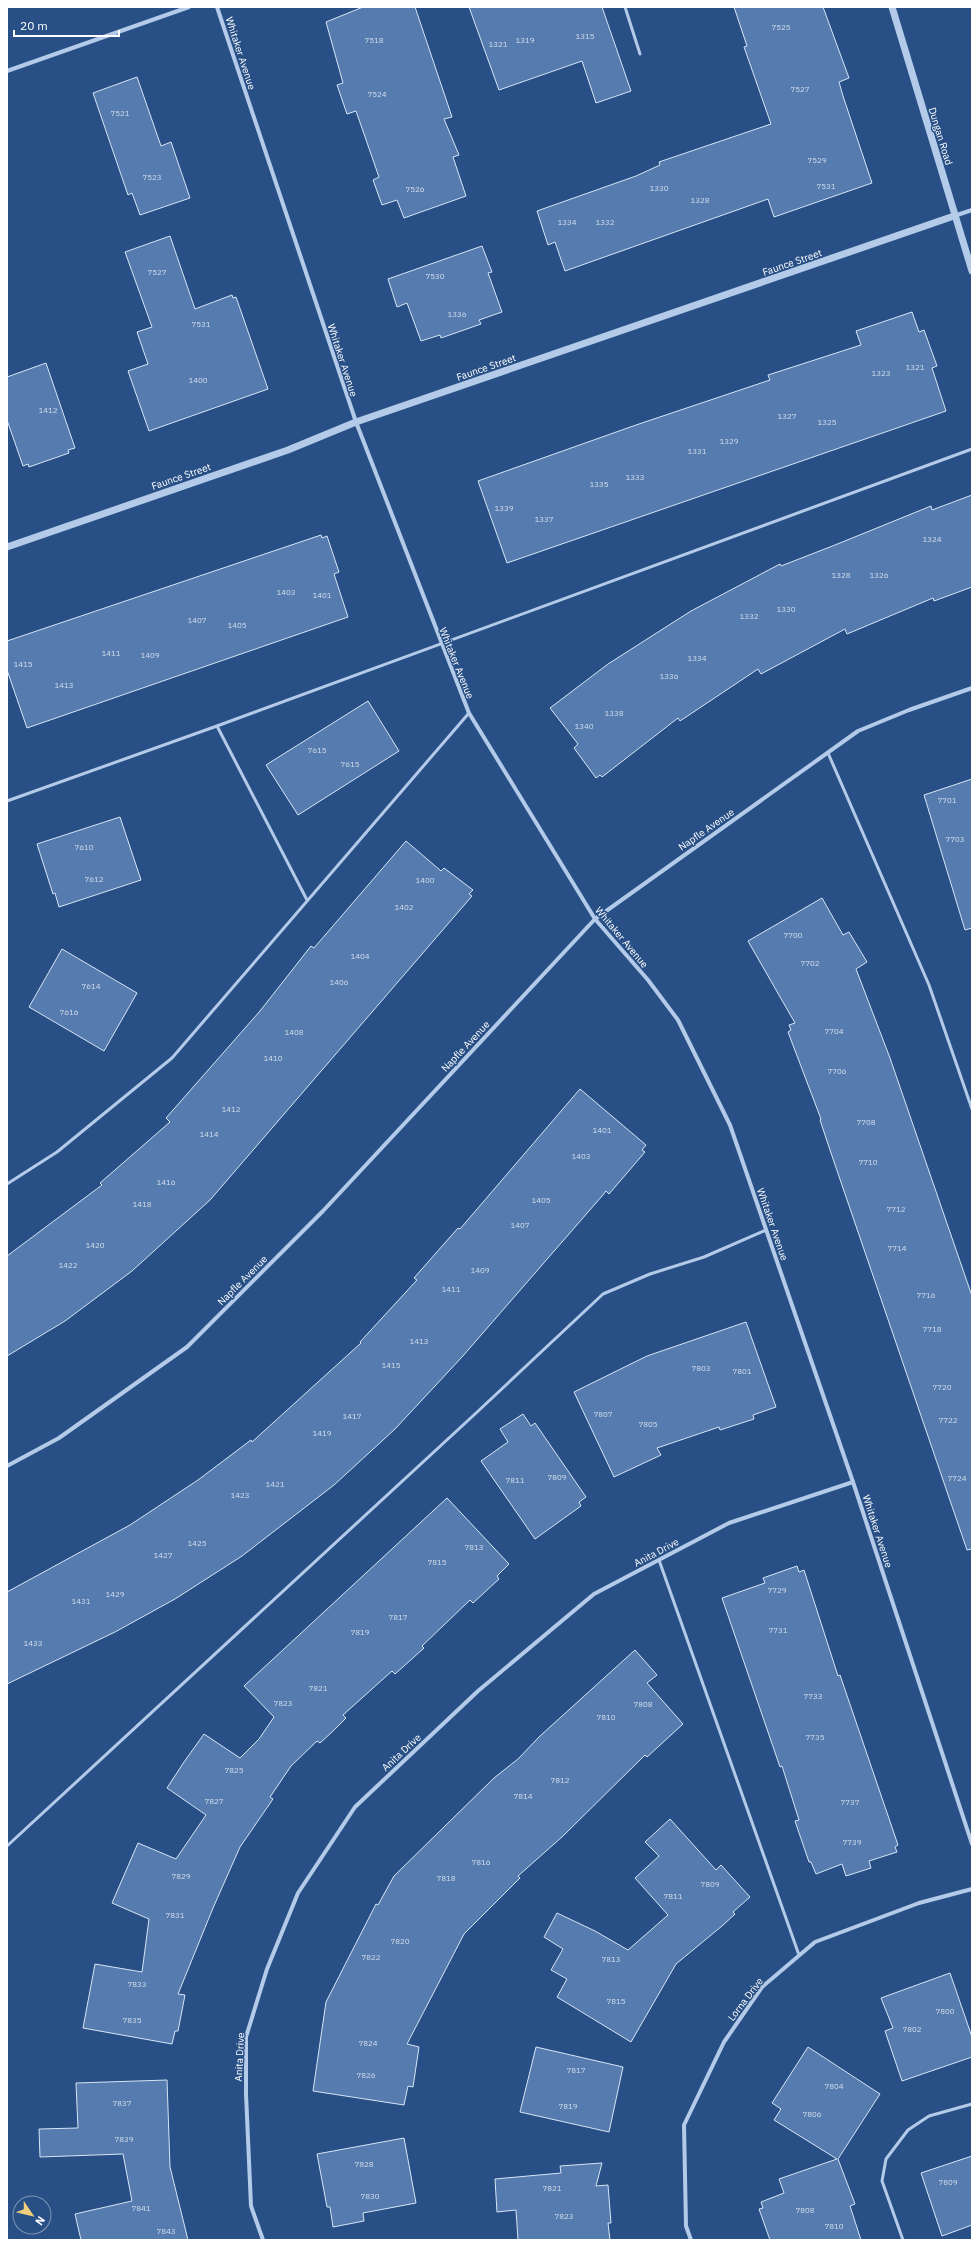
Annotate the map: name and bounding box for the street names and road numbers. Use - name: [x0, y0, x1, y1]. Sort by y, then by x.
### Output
- street label: Whitaker Avenue: [223, 15, 259, 92]
- street label: Dungan Road: [926, 106, 955, 167]
- street label: Faunce Street: [761, 246, 824, 279]
- street label: Whitaker Avenue: [325, 322, 361, 399]
- street label: Faunce Street: [455, 351, 518, 384]
- street label: Faunce Street: [150, 460, 213, 493]
- street label: Whitaker Avenue: [436, 626, 477, 701]
- street label: Napfle Avenue: [676, 805, 737, 853]
- street label: Whitaker Avenue: [592, 904, 651, 971]
- street label: Napfle Avenue: [438, 1018, 493, 1075]
- street label: Whitaker Avenue: [754, 1186, 791, 1263]
- street label: Napfle Avenue: [215, 1252, 270, 1308]
- street label: Whitaker Avenue: [860, 1493, 896, 1570]
- street label: Anita Drive: [632, 1535, 681, 1570]
- street label: Anita Drive: [379, 1731, 424, 1774]
- street label: Lorna Drive: [725, 1975, 766, 2023]
- street label: Anita Drive: [232, 2032, 247, 2082]

